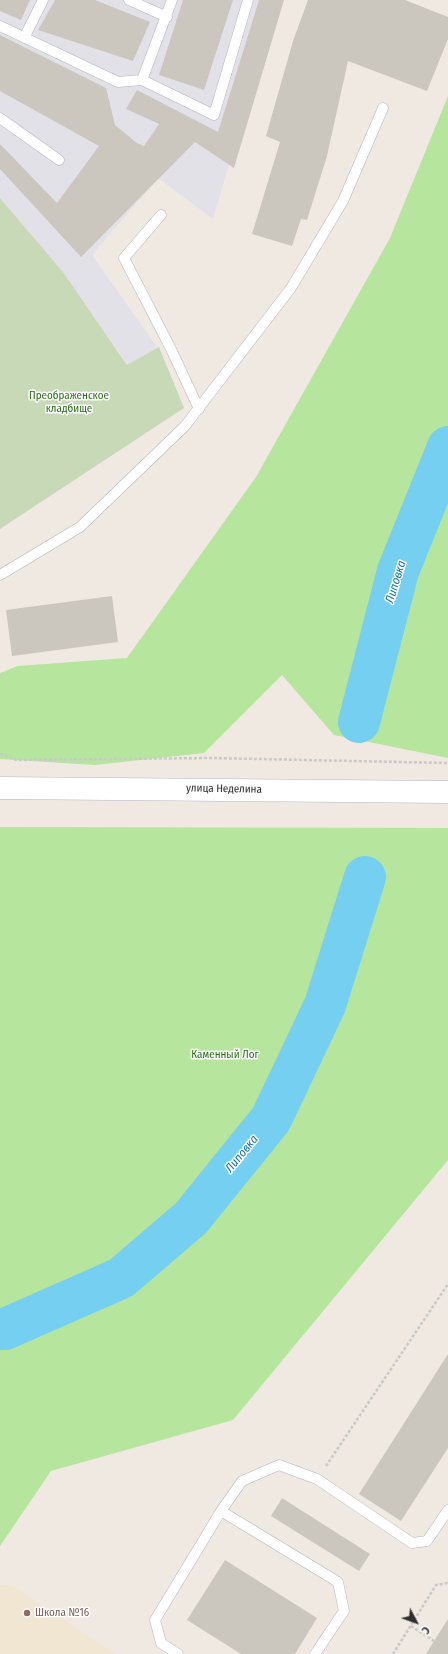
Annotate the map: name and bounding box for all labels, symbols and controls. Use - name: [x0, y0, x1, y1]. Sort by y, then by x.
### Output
- park label: Преображенское кладбище: [29, 389, 109, 415]
- water label: Липовка: [383, 559, 409, 605]
- street label: улица Неделина: [186, 782, 262, 796]
- park label: Каменный Лог: [191, 1048, 259, 1062]
- water label: Липовка: [223, 1133, 261, 1175]
- north arrow: [396, 1602, 436, 1642]
- place label: Школа №16: [35, 1606, 89, 1620]
- marker: Школа №16: [22, 1608, 32, 1618]
- text: С: [419, 1624, 432, 1637]

